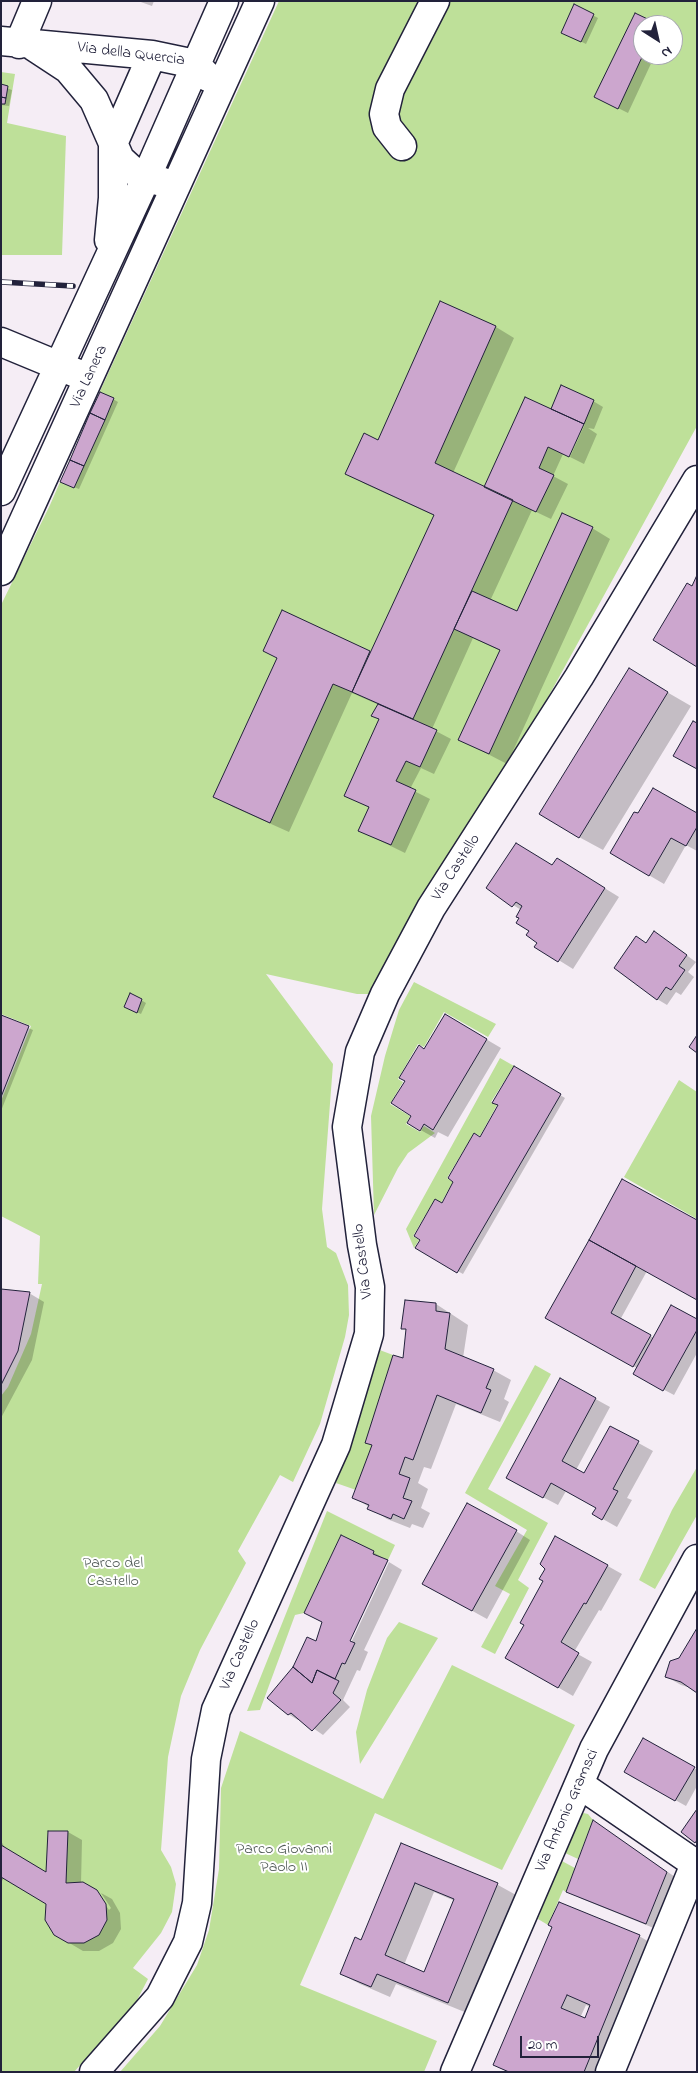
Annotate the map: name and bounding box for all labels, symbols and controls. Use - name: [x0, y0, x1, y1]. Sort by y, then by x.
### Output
- north arrow: [633, 15, 683, 65]
- street label: Via della Quercia: [76, 39, 186, 71]
- text: N: [656, 41, 676, 63]
- street label: Via Lanera: [67, 343, 113, 411]
- street label: Via Castello: [428, 831, 486, 905]
- street label: Via Castello: [350, 1222, 378, 1300]
- park label: Parco del Castello: [83, 1554, 143, 1592]
- street label: Via Castello: [217, 1617, 265, 1693]
- street label: Via Antonio Gramsci: [532, 1747, 604, 1875]
- park label: Parco Giovanni Paolo II: [236, 1840, 332, 1878]
- scale bar: [523, 2026, 602, 2058]
- text: 20 m: [528, 2034, 557, 2056]

